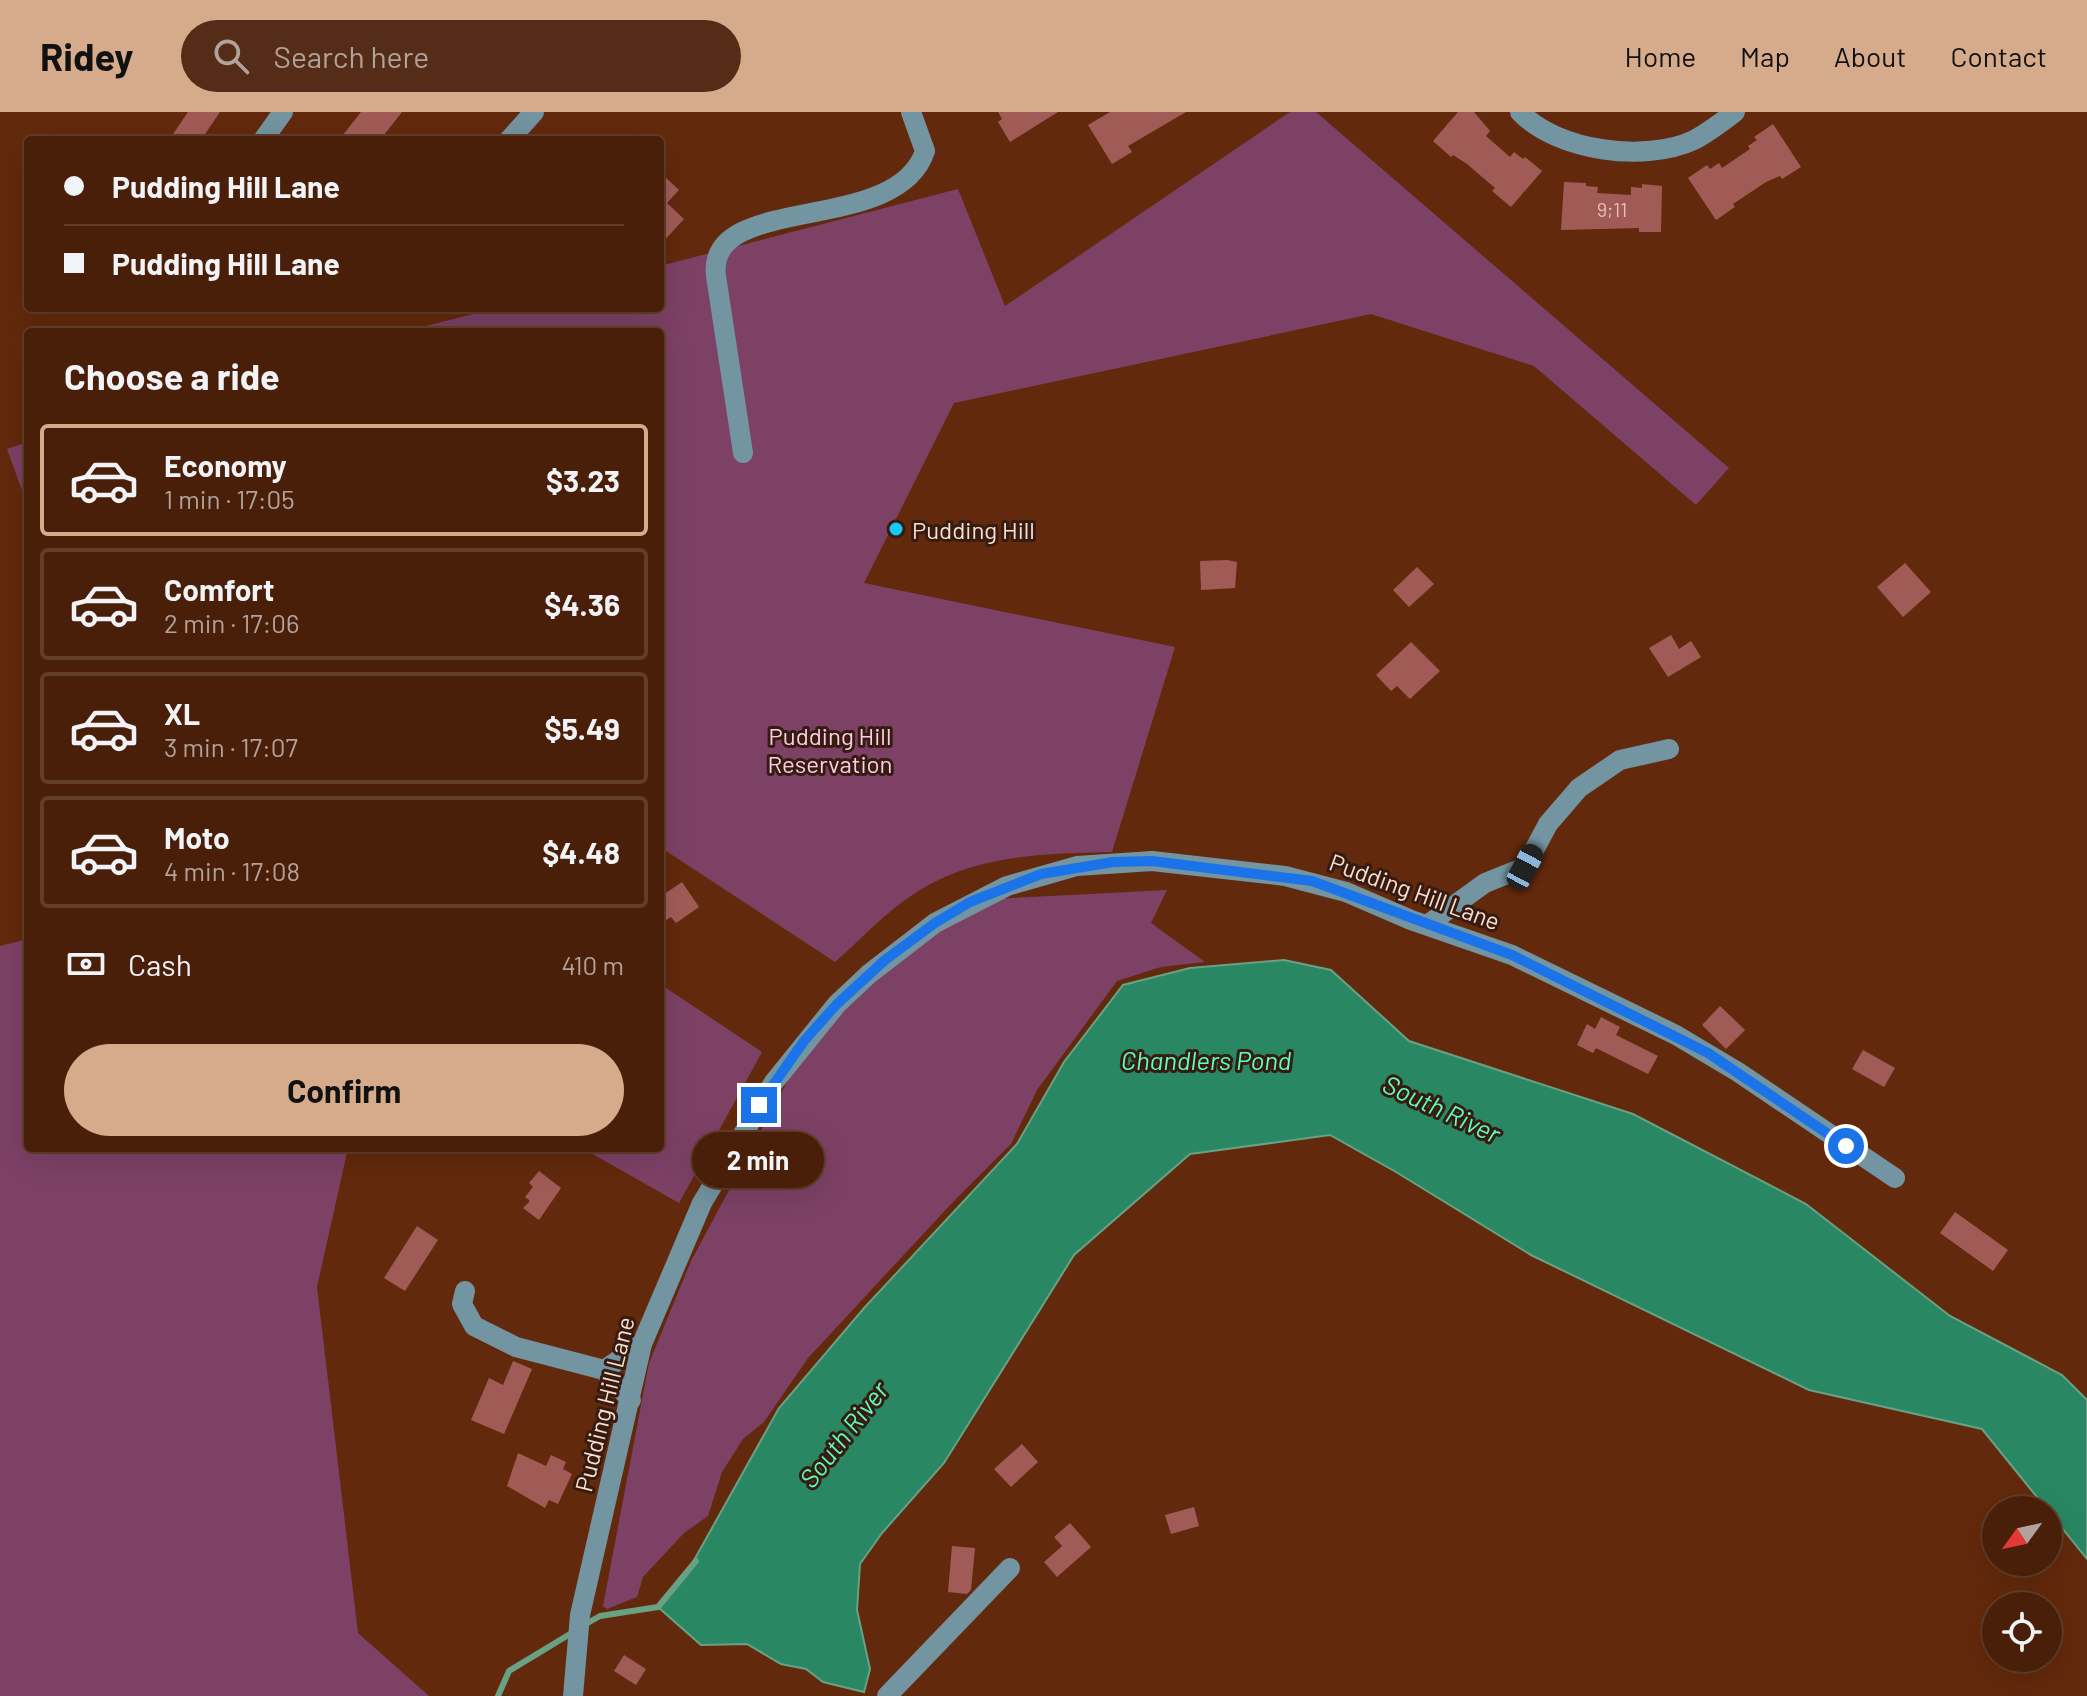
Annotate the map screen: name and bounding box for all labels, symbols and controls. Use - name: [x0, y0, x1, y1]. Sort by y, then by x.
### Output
- search box: [181, 20, 741, 92]
- text: Ridey: [40, 33, 133, 79]
- icon: search: [209, 34, 253, 78]
- text: Search here: [273, 38, 429, 74]
- text: Home: [1625, 39, 1696, 73]
- text: Map: [1740, 39, 1790, 73]
- text: About: [1834, 39, 1906, 73]
- text: Contact: [1950, 39, 2047, 73]
- text: Pudding Hill Lane: [112, 168, 340, 204]
- house number: 9;11: [1597, 197, 1627, 221]
- text: Pudding Hill Lane: [112, 245, 340, 281]
- text: Choose a ride: [64, 354, 280, 397]
- icon: car: [68, 444, 140, 516]
- text: Economy: [164, 447, 287, 483]
- text: $3.23: [546, 462, 620, 498]
- text: 1 min · 17:05: [164, 483, 295, 514]
- place label: Pudding Hill: [912, 515, 1035, 544]
- marker: Pudding Hill: [887, 520, 905, 538]
- icon: car: [68, 568, 140, 640]
- text: Comfort: [164, 571, 274, 607]
- text: $4.36: [544, 586, 620, 622]
- text: 2 min · 17:06: [164, 607, 299, 638]
- icon: car: [68, 692, 140, 764]
- text: XL: [164, 695, 200, 731]
- text: $5.49: [544, 710, 620, 746]
- park label: Pudding Hill Reservation: [767, 721, 893, 778]
- text: 3 min · 17:07: [164, 731, 298, 762]
- icon: car: [68, 816, 140, 888]
- text: Moto: [164, 819, 230, 855]
- text: $4.48: [542, 834, 620, 870]
- car: [1503, 840, 1547, 894]
- street label: Pudding Hill Lane: [1326, 847, 1504, 935]
- text: 4 min · 17:08: [164, 855, 300, 886]
- icon: cash: [64, 942, 108, 986]
- text: Cash: [128, 946, 192, 982]
- text: 410 m: [562, 949, 624, 980]
- button: Confirm: [64, 1044, 624, 1136]
- water label: Chandlers Pond: [1121, 1044, 1292, 1075]
- water label: South River: [1378, 1067, 1506, 1149]
- route end: [741, 1087, 777, 1123]
- route start: [1828, 1128, 1864, 1164]
- callout: 2 min: [693, 1133, 825, 1189]
- text: 2 min: [727, 1144, 789, 1175]
- street label: Pudding Hill Lane: [568, 1314, 640, 1494]
- water label: South River: [792, 1374, 894, 1493]
- north arrow: [1982, 1496, 2062, 1576]
- map controls: [1982, 1496, 2062, 1672]
- button: locate: [1982, 1592, 2062, 1672]

